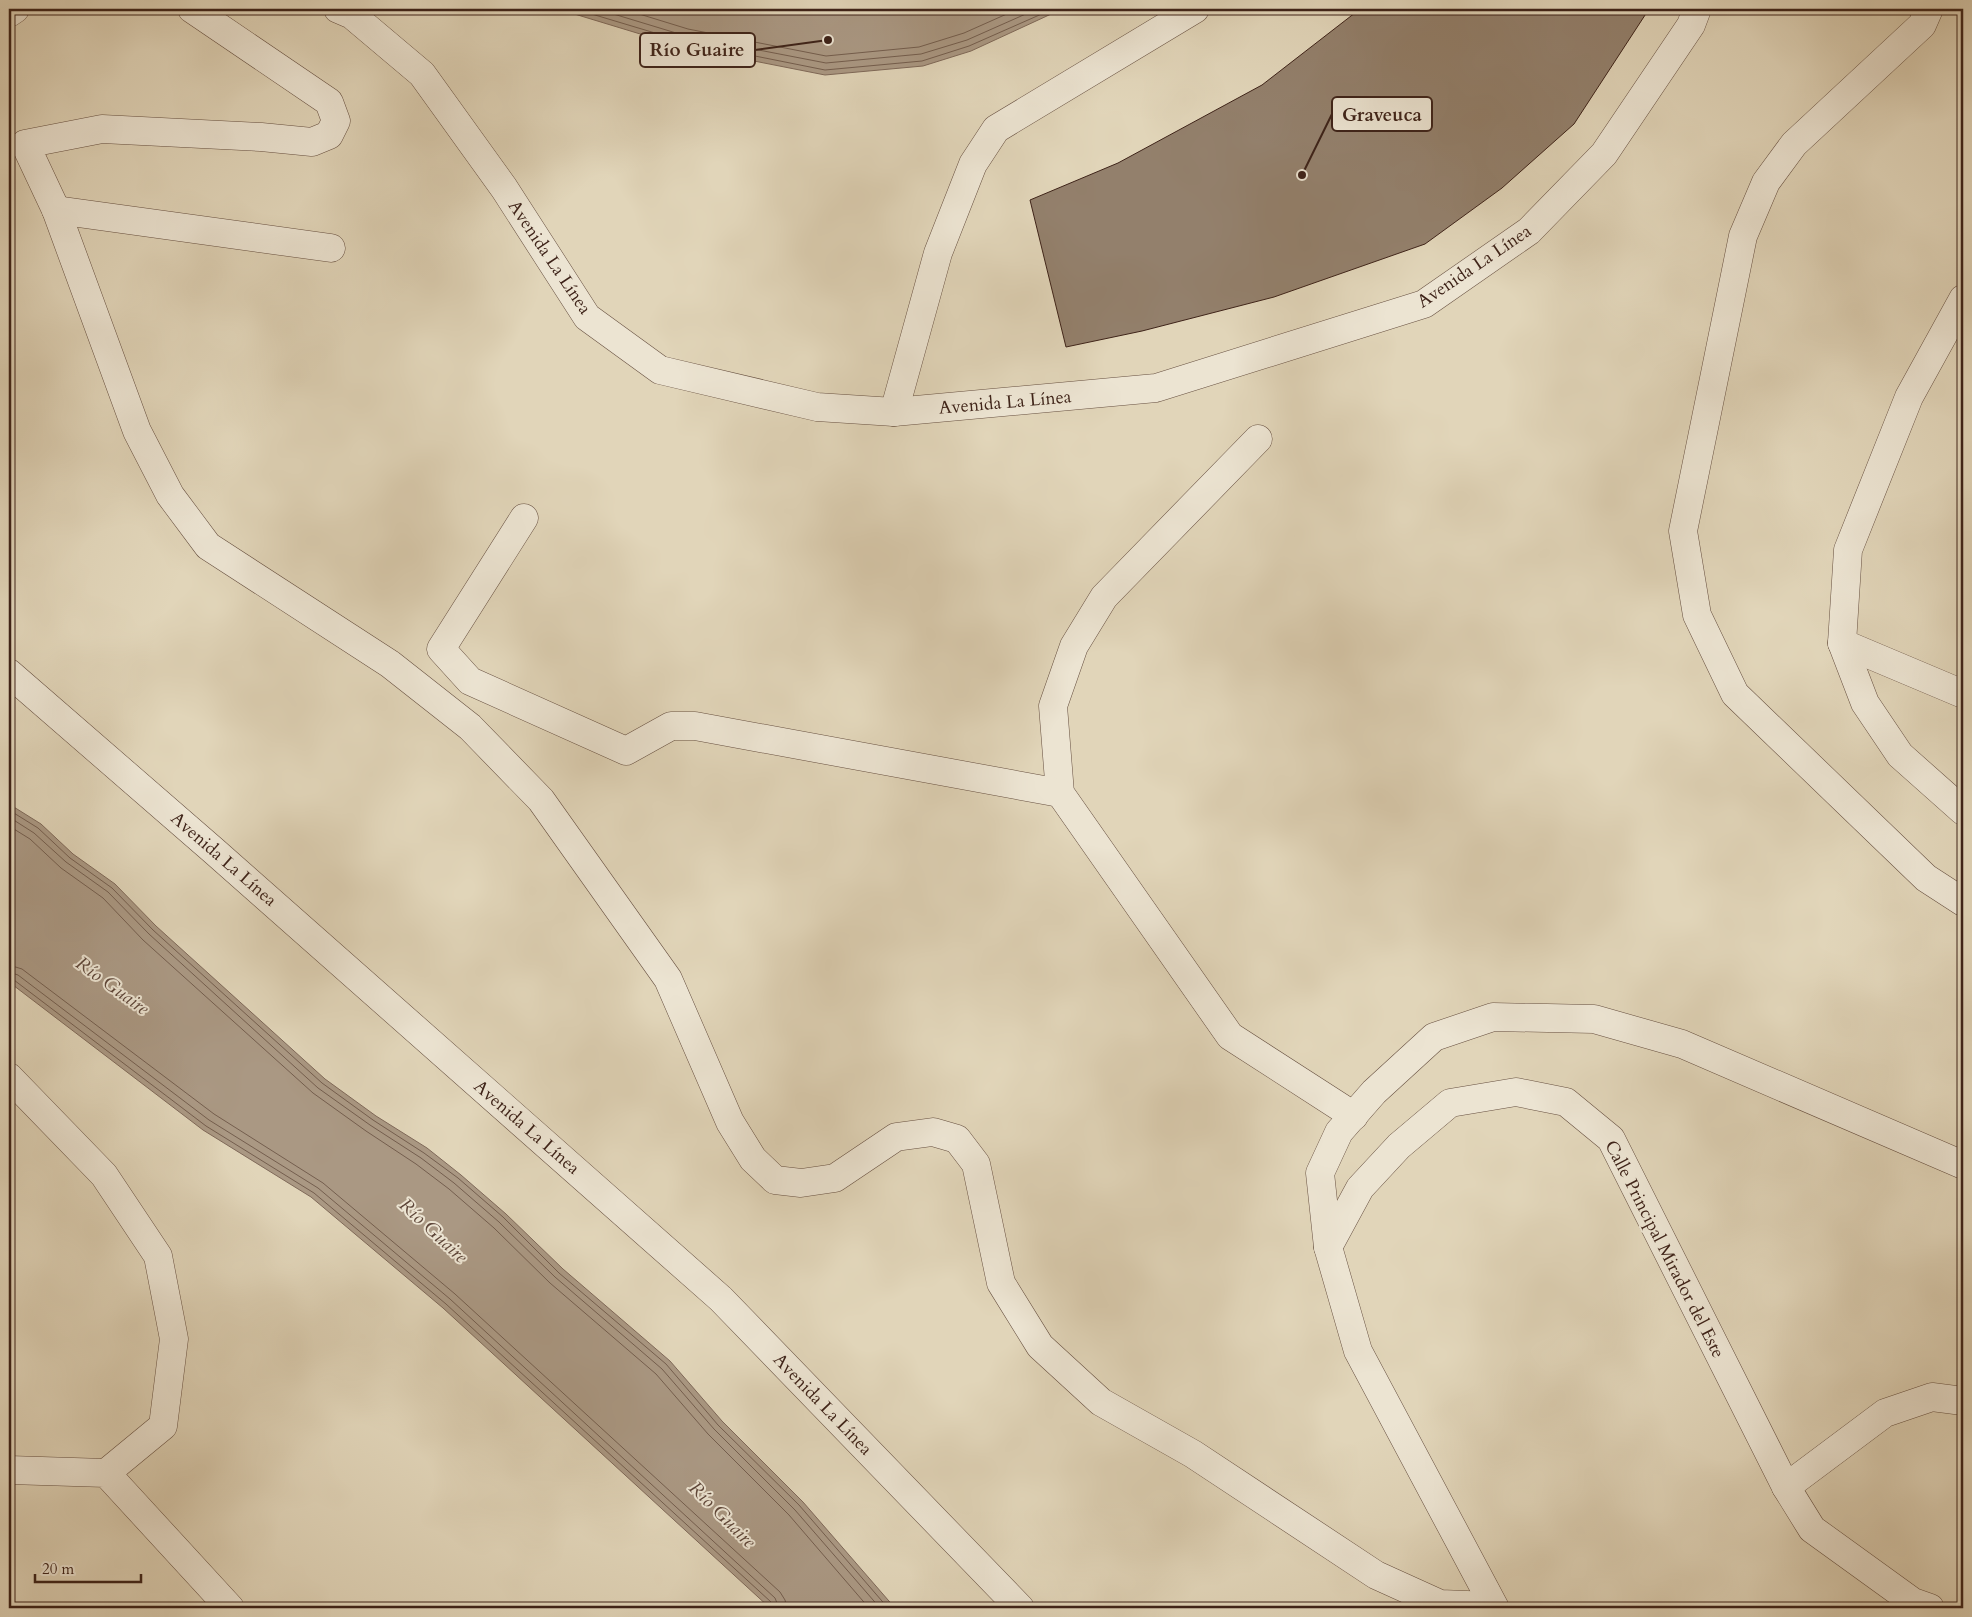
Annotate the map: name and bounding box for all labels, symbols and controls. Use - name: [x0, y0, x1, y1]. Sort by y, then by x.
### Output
- callout: Río Guaire: [640, 33, 755, 67]
- text: Río Guaire: [650, 37, 744, 63]
- callout: Graveuca: [1332, 97, 1432, 131]
- text: Graveuca: [1342, 102, 1423, 128]
- street label: Avenida La Línea: [502, 195, 597, 320]
- street label: Avenida La Línea: [1412, 219, 1537, 314]
- street label: Avenida La Línea: [938, 384, 1073, 421]
- street label: Avenida La Línea: [165, 806, 282, 913]
- water label: Río Guaire: [70, 950, 155, 1022]
- street label: Avenida La Línea: [468, 1074, 585, 1181]
- street label: Calle Principal Mirador del Este: [1599, 1136, 1731, 1362]
- water label: Río Guaire: [393, 1192, 474, 1270]
- street label: Avenida La Línea: [767, 1348, 878, 1461]
- water label: Río Guaire: [683, 1475, 762, 1554]
- scale bar: [35, 1552, 141, 1584]
- text: 20 m: [42, 1559, 74, 1579]

